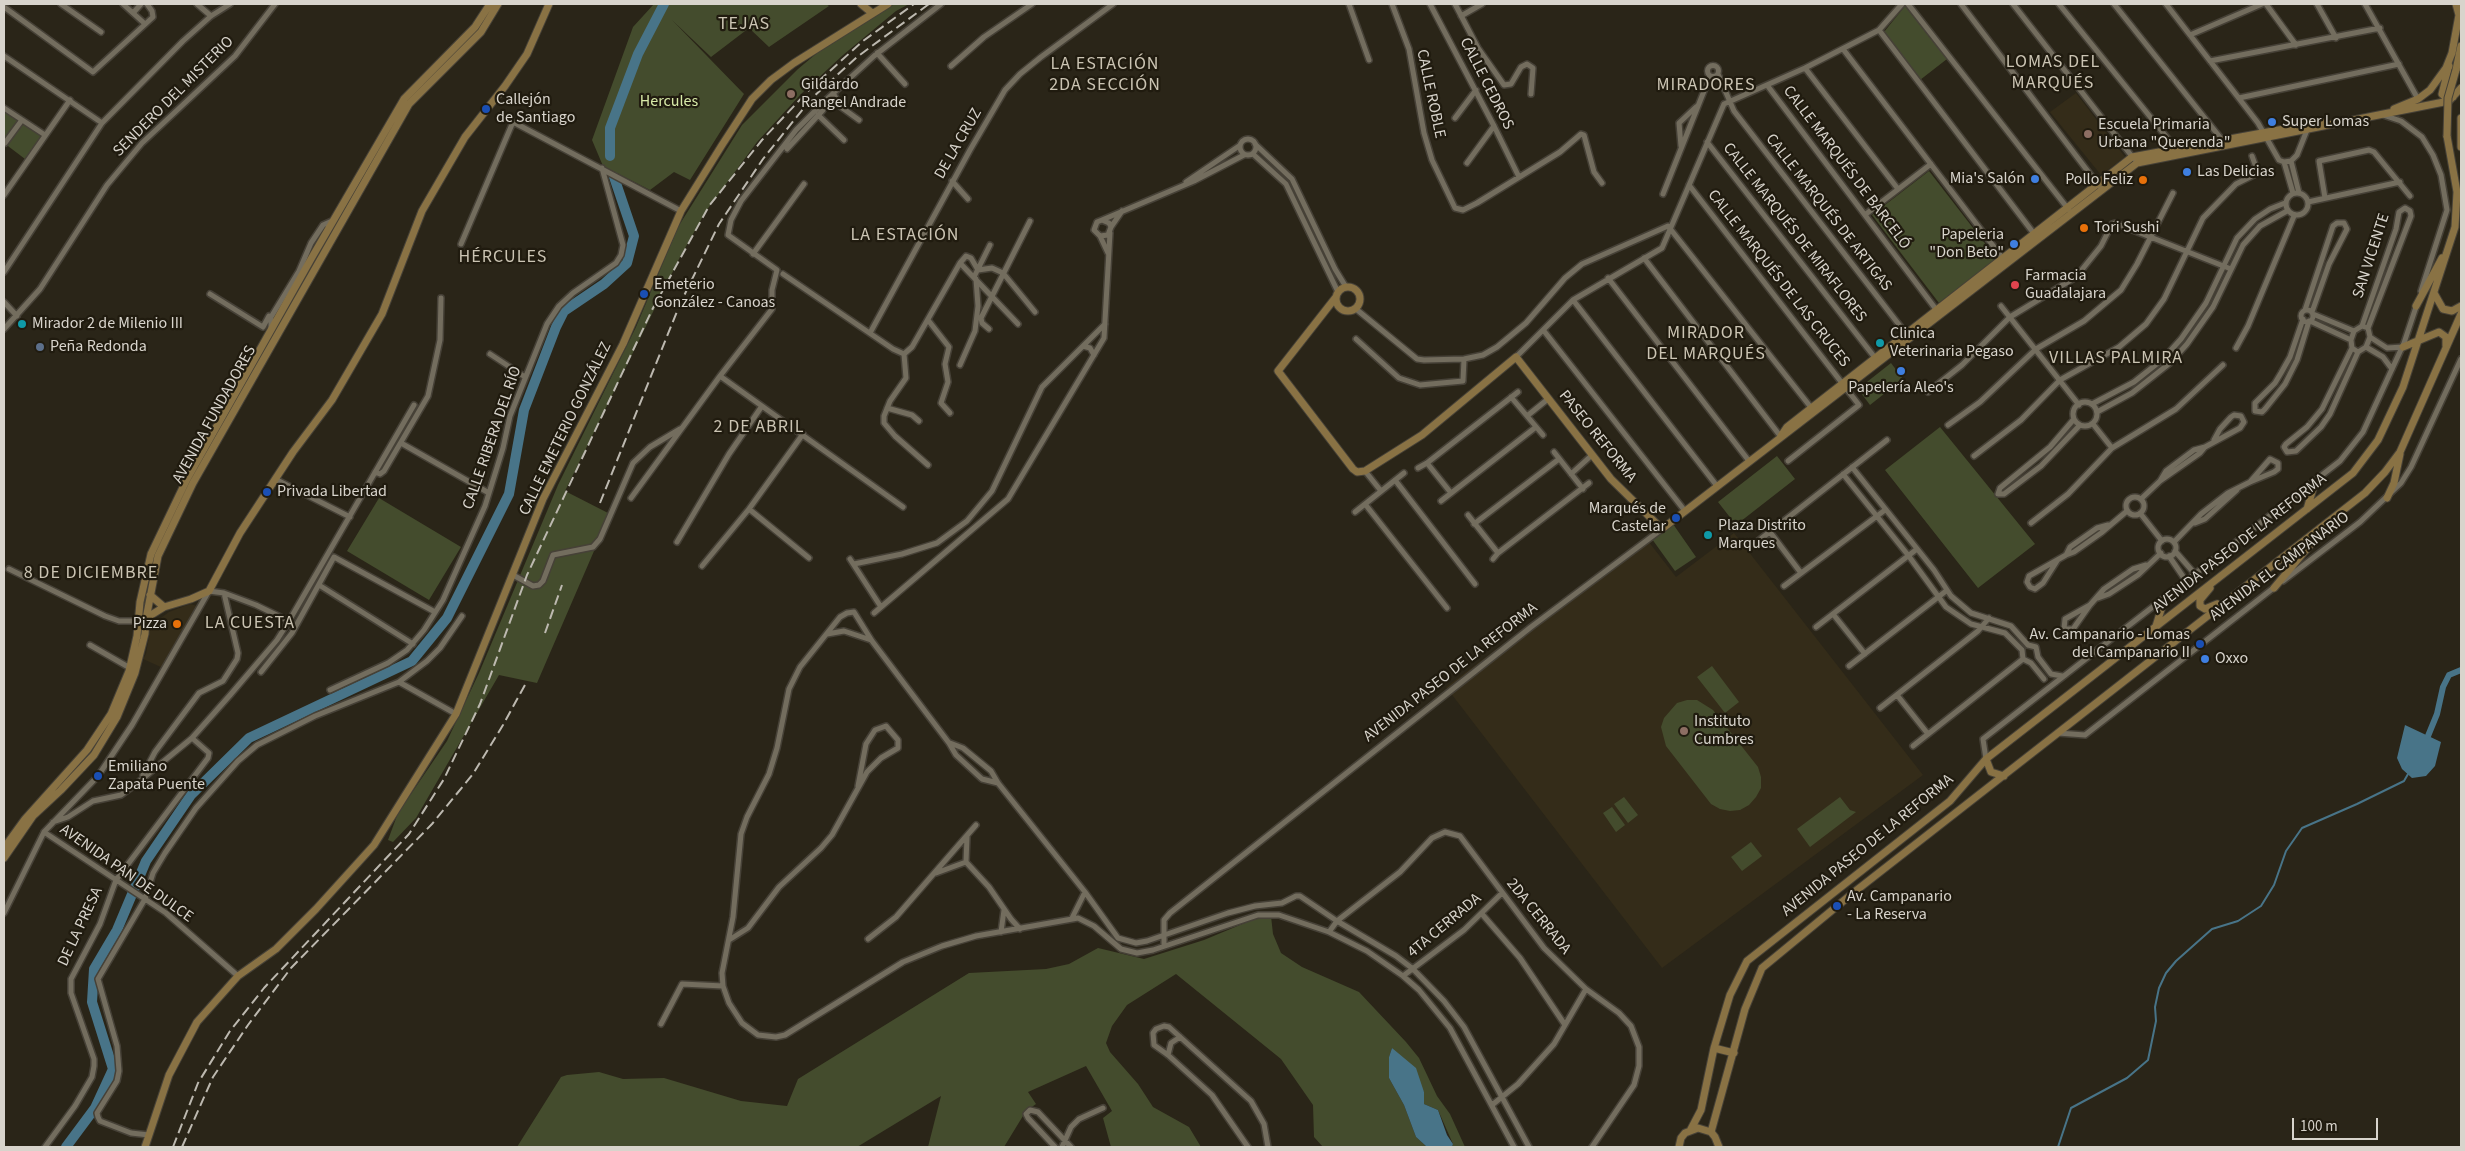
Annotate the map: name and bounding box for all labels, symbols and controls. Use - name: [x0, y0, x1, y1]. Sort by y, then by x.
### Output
- district label: TEJAS: [717, 14, 771, 36]
- street label: SENDERO DEL MISTERIO: [110, 33, 238, 161]
- street label: CALLE CEDROS: [1455, 35, 1517, 133]
- street label: CALLE ROBLE: [1411, 48, 1449, 140]
- district label: LOMAS DEL MARQUÉS: [2005, 52, 2101, 94]
- district label: LA ESTACIÓN 2DA SECCIÓN: [1048, 54, 1162, 96]
- place label: Gildardo Rangel Andrade: [801, 75, 906, 113]
- district label: MIRADORES: [1655, 75, 1757, 97]
- street label: CALLE MARQUÉS DE BARCELÓ: [1778, 82, 1914, 254]
- marker: Gildardo Rangel Andrade: [785, 88, 797, 100]
- place label: Callejón de Santiago: [496, 90, 575, 128]
- park label: Hercules: [640, 92, 698, 112]
- marker: Callejón de Santiago: [480, 103, 492, 115]
- street label: DE LA CRUZ: [931, 105, 987, 183]
- place label: Super Lomas: [2282, 112, 2369, 132]
- place label: Escuela Primaria Urbana "Querenda": [2098, 115, 2230, 153]
- marker: Super Lomas: [2266, 116, 2278, 128]
- marker: Escuela Primaria Urbana "Querenda": [2082, 128, 2094, 140]
- street label: CALLE MARQUÉS DE ARTIGAS: [1761, 130, 1895, 296]
- street label: CALLE MARQUÉS DE MIRAFLORES: [1718, 139, 1870, 327]
- place label: Las Delicias: [2197, 162, 2275, 182]
- marker: Las Delicias: [2181, 166, 2193, 178]
- place label: Mia's Salón: [1950, 169, 2025, 189]
- place label: Pollo Feliz: [2065, 170, 2133, 190]
- marker: Mia's Salón: [2029, 173, 2041, 185]
- marker: Pollo Feliz: [2137, 174, 2149, 186]
- street label: CALLE MARQUÉS DE LAS CRUCES: [1703, 186, 1853, 372]
- street label: SAN VICENTE: [2349, 211, 2395, 301]
- place label: Tori Sushi: [2094, 218, 2159, 238]
- marker: Tori Sushi: [2078, 222, 2090, 234]
- district label: LA ESTACIÓN: [849, 225, 961, 247]
- place label: Papeleria "Don Beto": [1929, 225, 2004, 263]
- marker: Papeleria "Don Beto": [2008, 238, 2020, 250]
- district label: HÉRCULES: [458, 247, 548, 269]
- place label: Farmacia Guadalajara: [2025, 266, 2106, 304]
- place label: Emeterio González - Canoas: [654, 275, 775, 313]
- marker: Farmacia Guadalajara: [2009, 279, 2021, 291]
- marker: Emeterio González - Canoas: [638, 288, 650, 300]
- place label: Mirador 2 de Milenio III: [32, 314, 183, 334]
- marker: Mirador 2 de Milenio III: [16, 318, 28, 330]
- district label: MIRADOR DEL MARQUÉS: [1645, 323, 1767, 366]
- place label: Clinica Veterinaria Pegaso: [1890, 324, 2014, 362]
- place label: Peña Redonda: [50, 337, 147, 357]
- marker: Clinica Veterinaria Pegaso: [1874, 337, 1886, 349]
- street label: CALLE EMETERIO GONZÁLEZ: [516, 339, 616, 519]
- marker: Peña Redonda: [34, 341, 46, 353]
- street label: AVENIDA FUNDADORES: [169, 343, 261, 487]
- district label: VILLAS PALMIRA: [2047, 348, 2185, 370]
- street label: CALLE RIBERA DEL RÍO: [459, 364, 527, 512]
- marker: Papelería Aleo's: [1895, 365, 1907, 377]
- place label: Papelería Aleo's: [1848, 378, 1954, 398]
- street label: PASEO REFORMA: [1554, 387, 1640, 487]
- district label: 2 DE ABRIL: [712, 417, 806, 439]
- street label: AVENIDA PASEO DE LA REFORMA: [2149, 470, 2331, 618]
- place label: Privada Libertad: [277, 482, 387, 502]
- marker: Privada Libertad: [261, 486, 273, 498]
- place label: Marqués de Castelar: [1589, 499, 1666, 537]
- street label: AVENIDA EL CAMPANARIO: [2206, 508, 2354, 626]
- marker: Marqués de Castelar: [1670, 512, 1682, 524]
- place label: Plaza Distrito Marques: [1718, 516, 1806, 554]
- marker: Plaza Distrito Marques: [1702, 529, 1714, 541]
- district label: 8 DE DICIEMBRE: [22, 563, 160, 585]
- street label: AVENIDA PASEO DE LA REFORMA: [1360, 599, 1542, 747]
- district label: LA CUESTA: [204, 613, 296, 635]
- place label: Pizza: [133, 614, 167, 634]
- marker: Pizza: [171, 618, 183, 630]
- place label: Av. Campanario - Lomas del Campanario II: [2029, 625, 2190, 663]
- marker: Av. Campanario - Lomas del Campanario II: [2194, 638, 2206, 650]
- place label: Oxxo: [2215, 649, 2248, 669]
- marker: Oxxo: [2199, 653, 2211, 665]
- place label: Instituto Cumbres: [1694, 712, 1754, 750]
- marker: Instituto Cumbres: [1678, 725, 1690, 737]
- place label: Emiliano Zapata Puente: [108, 757, 205, 795]
- marker: Emiliano Zapata Puente: [92, 770, 104, 782]
- street label: AVENIDA PASEO DE LA REFORMA: [1778, 771, 1958, 921]
- street label: AVENIDA PAN DE DULCE: [56, 821, 196, 927]
- street label: 2DA CERRADA: [1501, 875, 1575, 959]
- street label: DE LA PRESA: [54, 884, 108, 970]
- place label: Av. Campanario - La Reserva: [1847, 887, 1952, 925]
- street label: 4TA CERRADA: [1404, 890, 1486, 962]
- marker: Av. Campanario - La Reserva: [1831, 900, 1843, 912]
- scale bar: [2295, 1108, 2381, 1140]
- text: 100 m: [2300, 1116, 2338, 1137]

